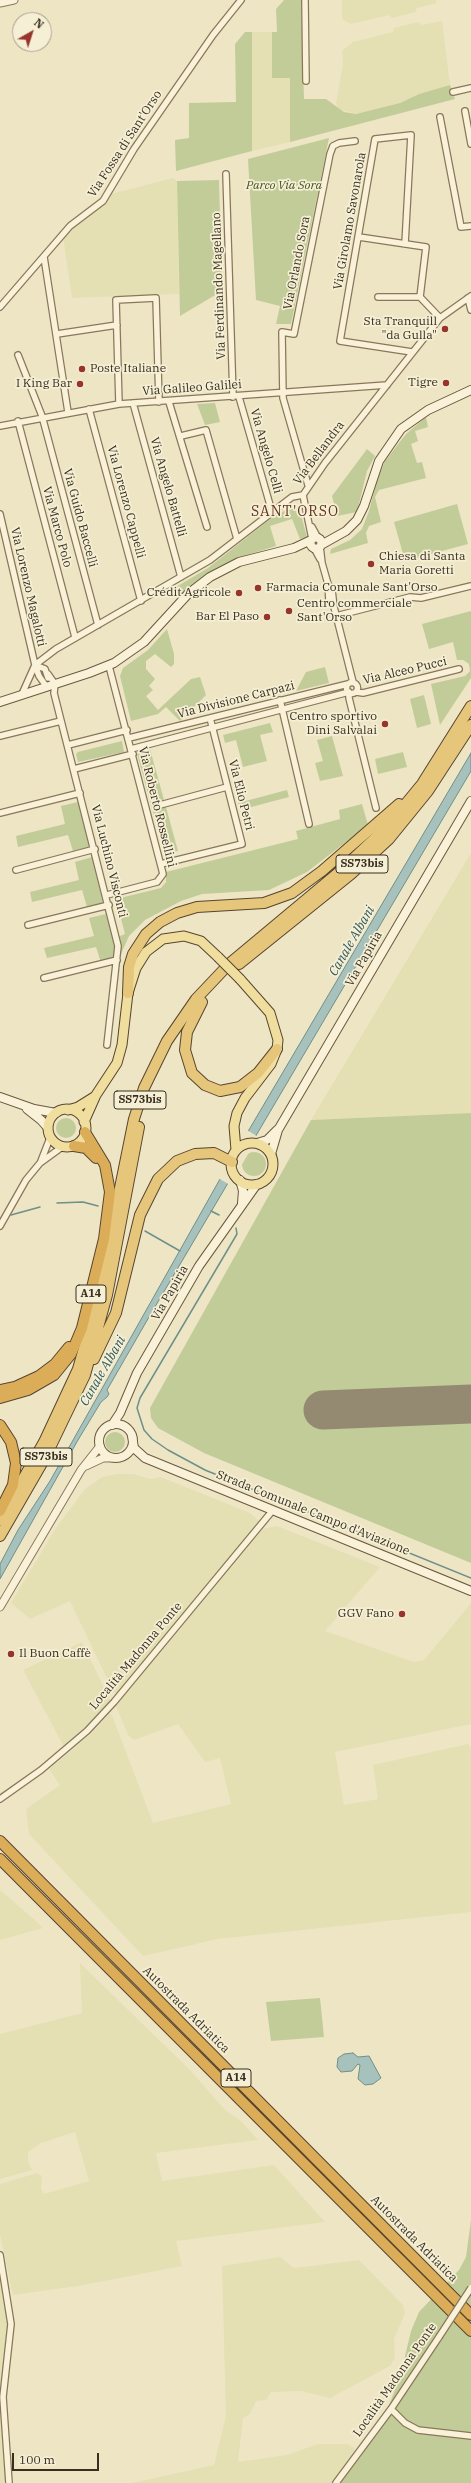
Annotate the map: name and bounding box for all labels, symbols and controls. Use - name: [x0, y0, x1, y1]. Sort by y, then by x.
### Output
- north arrow: [12, 12, 52, 52]
- text: N: [31, 15, 47, 32]
- street label: Via Fossa di Sant'Orso: [85, 88, 165, 200]
- street label: Via Girolamo Savonarola: [331, 151, 369, 291]
- park label: Parco Via Sora: [246, 179, 322, 193]
- street label: Via Ferdinando Magellano: [209, 212, 229, 360]
- street label: Via Orlando Sora: [281, 215, 313, 311]
- place label: Sta Tranquill "da Gulla": [364, 315, 437, 343]
- marker: Sta Tranquill "da Gulla": [440, 324, 450, 334]
- place label: Poste Italiane: [90, 362, 166, 376]
- marker: Poste Italiane: [77, 364, 87, 374]
- place label: Tigre: [408, 376, 438, 390]
- place label: I King Bar: [16, 377, 72, 391]
- street label: Via Galileo Galilei: [142, 377, 242, 399]
- marker: Tigre: [441, 378, 451, 388]
- marker: I King Bar: [75, 379, 85, 389]
- street label: Via Angelo Celli: [247, 407, 285, 495]
- street label: Via Bellandra: [290, 418, 348, 488]
- street label: Via Angelo Battelli: [147, 436, 189, 538]
- street label: Via Lorenzo Cappelli: [104, 444, 148, 560]
- street label: Via Guido Baccelli: [60, 467, 100, 569]
- street label: Via Marco Polo: [39, 485, 75, 569]
- district label: SANT'ORSO: [251, 504, 339, 520]
- street label: Via Lorenzo Magalotti: [7, 526, 49, 648]
- place label: Chiesa di Santa Maria Goretti: [379, 550, 466, 578]
- marker: Chiesa di Santa Maria Goretti: [366, 559, 376, 569]
- place label: Farmacia Comunale Sant'Orso: [266, 581, 438, 595]
- marker: Farmacia Comunale Sant'Orso: [253, 583, 263, 593]
- place label: Crédit Agricole: [147, 586, 231, 600]
- marker: Crédit Agricole: [234, 588, 244, 598]
- place label: Centro commerciale Sant'Orso: [297, 597, 412, 625]
- marker: Centro commerciale Sant'Orso: [284, 606, 294, 616]
- place label: Bar El Paso: [196, 610, 259, 624]
- marker: Bar El Paso: [262, 612, 272, 622]
- street label: Via Alceo Pucci: [362, 654, 448, 688]
- street label: Via Divisione Carpazi: [176, 678, 296, 722]
- place label: Centro sportivo Dini Salvalai: [290, 710, 377, 738]
- marker: Centro sportivo Dini Salvalai: [380, 719, 390, 729]
- street label: Via Roberto Rossellini: [135, 745, 179, 869]
- street label: Via Elio Petri: [225, 758, 257, 832]
- street label: Via Luchino Visconti: [88, 803, 130, 919]
- road number: SS73bis: [336, 855, 388, 873]
- water label: Canale Albani: [326, 903, 378, 979]
- street label: Via Papiria: [342, 929, 386, 989]
- road number: SS73bis: [114, 1091, 166, 1109]
- street label: Via Papiria: [148, 1263, 192, 1323]
- road number: A14: [76, 1285, 106, 1303]
- water label: Canale Albani: [77, 1333, 129, 1409]
- road number: SS73bis: [20, 1448, 72, 1466]
- street label: Strada Comunale Campo d'Aviazione: [214, 1467, 412, 1559]
- street label: Località Madonna Ponte: [87, 1599, 185, 1713]
- place label: GGV Fano: [338, 1607, 394, 1621]
- marker: GGV Fano: [397, 1609, 407, 1619]
- place label: Il Buon Caffè: [19, 1647, 91, 1661]
- marker: Il Buon Caffè: [6, 1649, 16, 1659]
- street label: Autostrada Adriatica: [140, 1964, 232, 2056]
- road number: A14: [221, 2069, 251, 2087]
- street label: Autostrada Adriatica: [368, 2193, 460, 2285]
- street label: Località Madonna Ponte: [350, 2320, 440, 2440]
- scale bar: [14, 2445, 101, 2471]
- text: 100 m: [19, 2452, 55, 2467]

